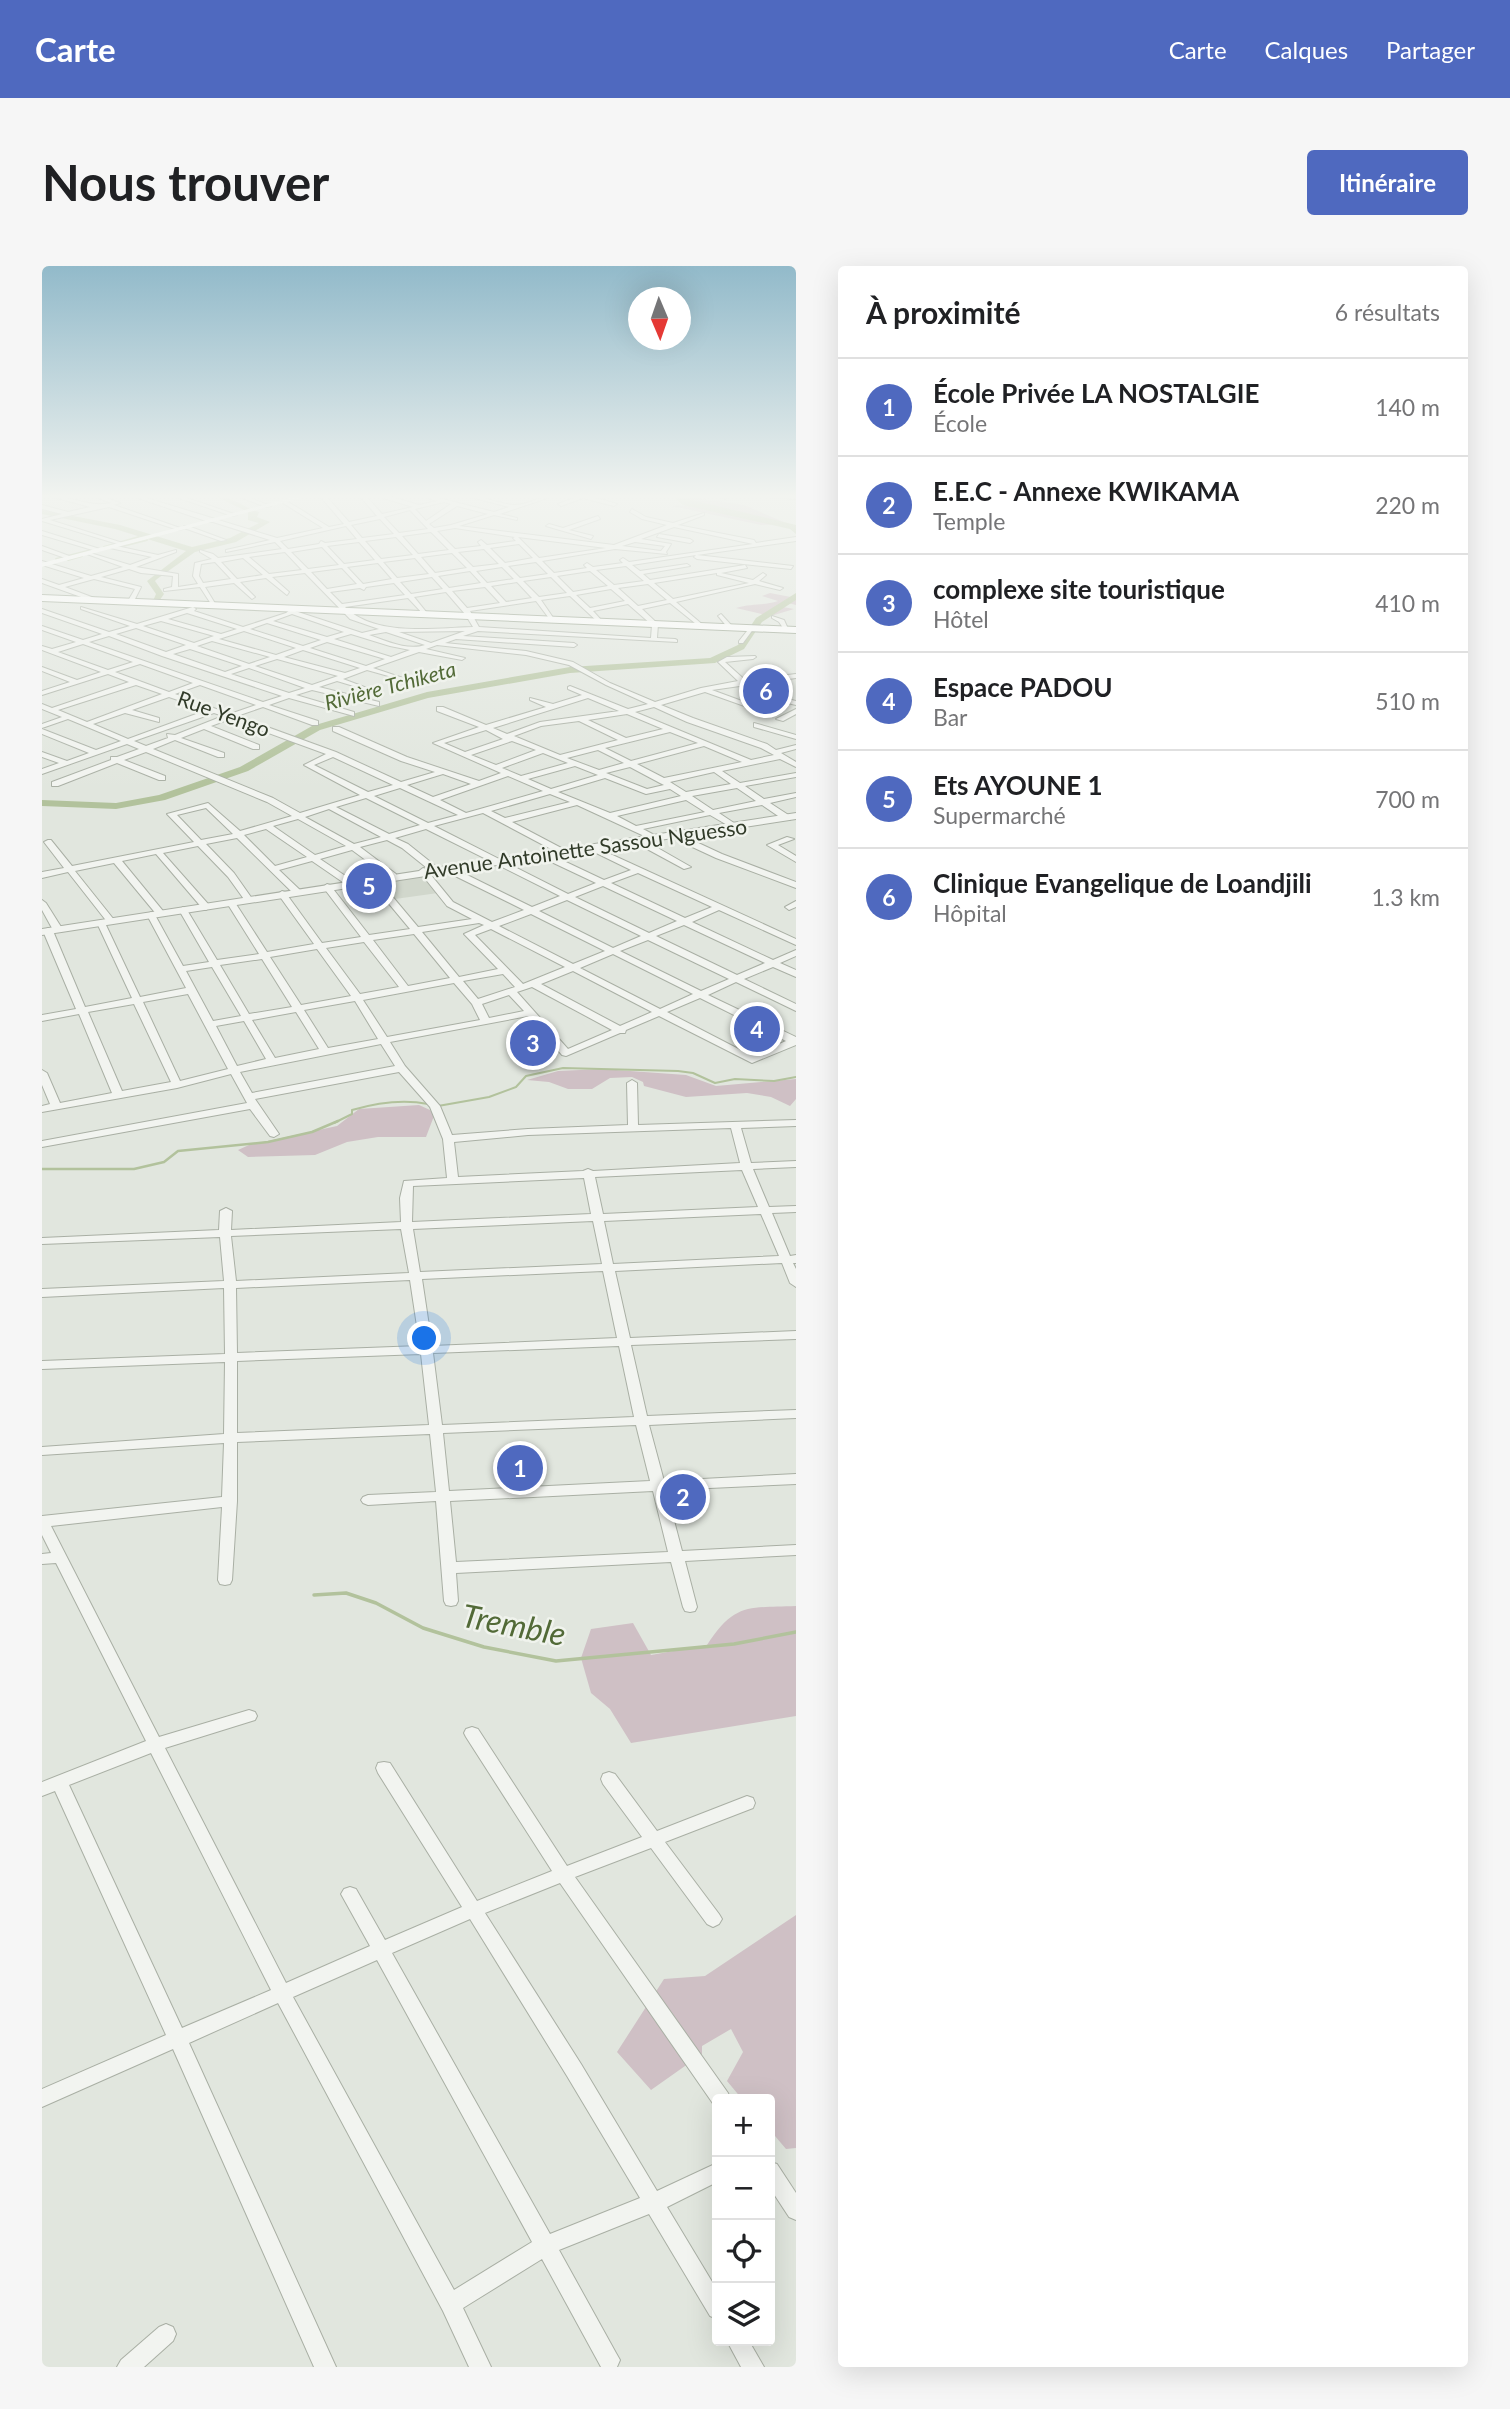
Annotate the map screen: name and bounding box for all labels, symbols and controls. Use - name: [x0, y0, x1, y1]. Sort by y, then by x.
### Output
- text: Carte: [35, 29, 116, 69]
- text: Carte: [1169, 35, 1227, 64]
- text: Calques: [1265, 35, 1348, 64]
- text: Partager: [1386, 35, 1475, 64]
- button: Itinéraire: [1307, 150, 1468, 215]
- text: Nous trouver: [42, 153, 329, 211]
- north arrow: [628, 287, 691, 350]
- text: À proximité: [866, 294, 1021, 330]
- text: 6 résultats: [1335, 298, 1440, 326]
- text: École Privée LA NOSTALGIE: [933, 377, 1259, 409]
- text: 1: [882, 393, 896, 421]
- text: 140 m: [1375, 393, 1440, 421]
- text: École: [933, 409, 987, 437]
- text: E.E.C - Annexe KWIKAMA: [933, 475, 1239, 507]
- text: 2: [882, 491, 896, 519]
- text: 220 m: [1375, 491, 1440, 519]
- text: Temple: [933, 507, 1005, 535]
- text: complexe site touristique: [933, 573, 1225, 605]
- text: 3: [882, 589, 896, 617]
- text: 410 m: [1375, 589, 1440, 617]
- text: Hôtel: [933, 605, 989, 633]
- water label: Rivière Tchiketa: [322, 655, 458, 715]
- pin: 6: [743, 665, 789, 717]
- text: Espace PADOU: [933, 671, 1113, 703]
- street label: Rue Yengo: [174, 685, 274, 741]
- text: 4: [882, 687, 896, 715]
- text: 510 m: [1375, 687, 1440, 715]
- text: Bar: [933, 703, 968, 731]
- text: Ets AYOUNE 1: [933, 769, 1103, 801]
- text: 5: [882, 785, 896, 813]
- text: 700 m: [1375, 785, 1440, 813]
- text: Supermarché: [933, 801, 1066, 829]
- street label: Avenue Antoinette Sassou Nguesso: [422, 813, 748, 883]
- pin: 5: [346, 860, 392, 912]
- text: Clinique Evangelique de Loandjili: [933, 867, 1312, 899]
- text: 6: [882, 883, 896, 911]
- text: 1.3 km: [1371, 883, 1440, 911]
- text: Hôpital: [933, 899, 1007, 927]
- pin: 4: [734, 1003, 780, 1055]
- pin: 3: [510, 1017, 556, 1069]
- your location: [407, 1321, 441, 1355]
- pin: 1: [497, 1442, 543, 1494]
- pin: 2: [660, 1471, 706, 1523]
- water label: Tremble: [459, 1595, 569, 1653]
- map controls: [712, 2094, 775, 2346]
- button: +: [712, 2094, 775, 2157]
- button: −: [712, 2157, 775, 2220]
- button: locate: [712, 2220, 775, 2283]
- button: layers: [712, 2283, 775, 2346]

